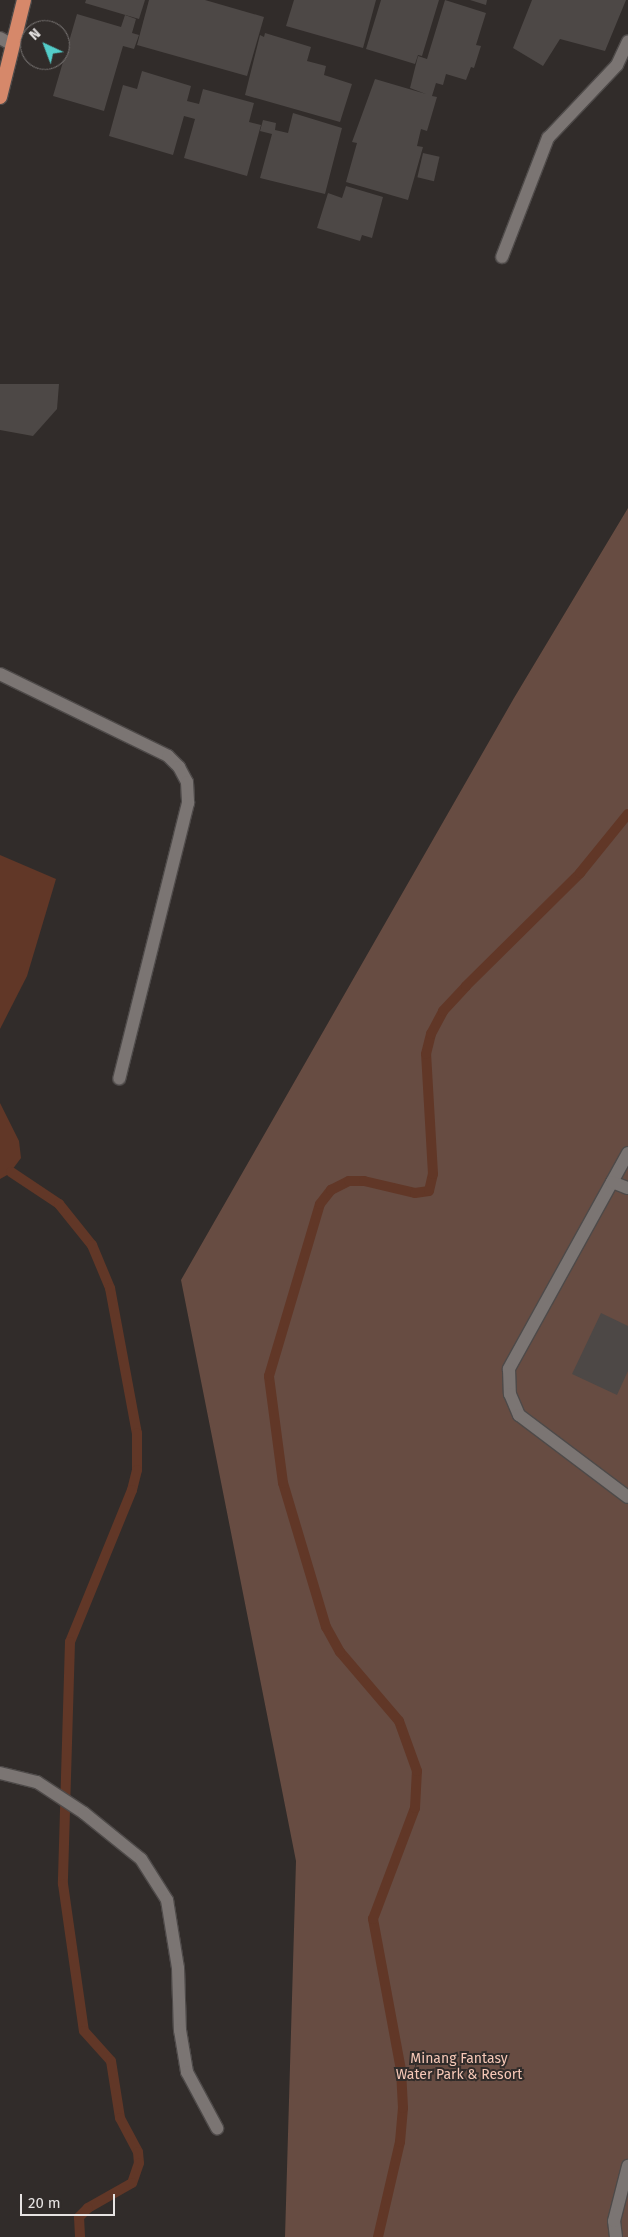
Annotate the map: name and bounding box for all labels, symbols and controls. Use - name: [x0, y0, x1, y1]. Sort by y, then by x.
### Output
- north arrow: [20, 20, 70, 70]
- text: N: [26, 25, 44, 44]
- park label: Minang Fantasy Water Park & Resort: [396, 2051, 522, 2084]
- scale bar: [22, 2184, 118, 2216]
- text: 20 m: [28, 2194, 61, 2212]

